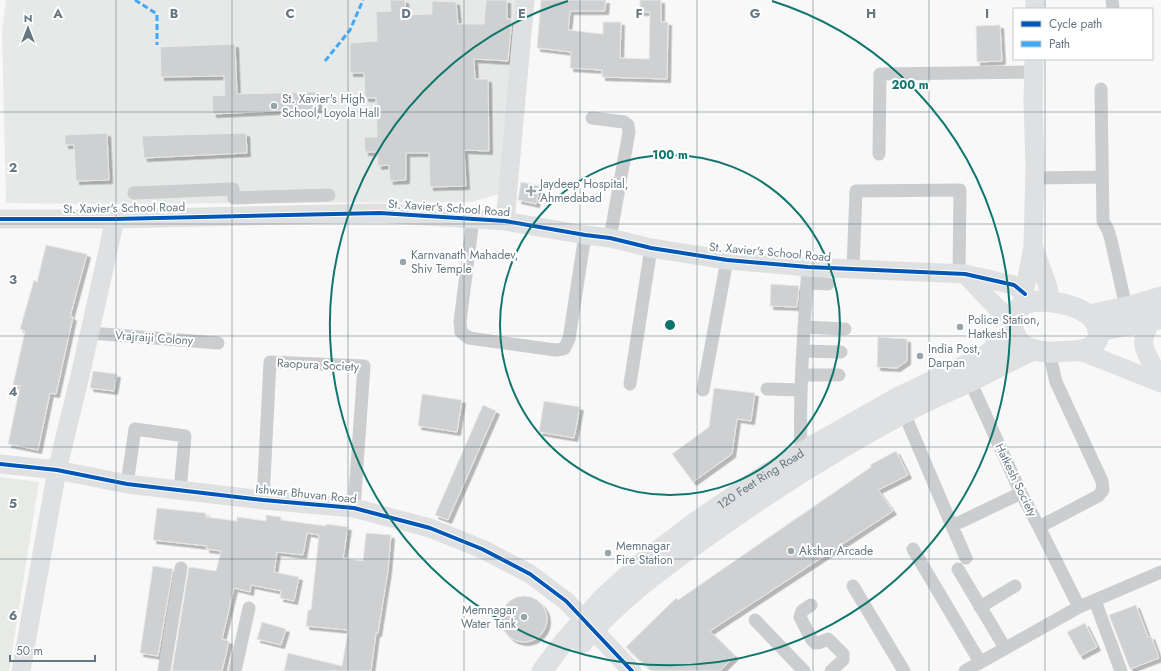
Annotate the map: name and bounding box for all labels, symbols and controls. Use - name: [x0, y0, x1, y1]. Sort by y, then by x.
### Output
- text: A: [52, 4, 63, 23]
- text: B: [170, 4, 179, 23]
- text: C: [285, 4, 295, 23]
- text: D: [401, 4, 411, 23]
- text: E: [518, 4, 526, 23]
- text: F: [635, 4, 643, 23]
- text: G: [750, 4, 761, 23]
- text: H: [866, 4, 876, 23]
- text: I: [985, 4, 989, 23]
- north arrow: [8, 8, 48, 48]
- legend: [1013, 8, 1153, 60]
- text: N: [24, 10, 32, 26]
- text: Cycle path: [1049, 15, 1102, 33]
- text: Path: [1049, 35, 1070, 53]
- text: 200 m: [891, 76, 929, 94]
- place label: St. Xavier's High School, Loyola Hall: [282, 90, 379, 122]
- marker: St. Xavier's High School, Loyola Hall: [269, 101, 279, 111]
- text: 100 m: [652, 146, 688, 164]
- text: 2: [9, 158, 17, 177]
- place label: Jaydeep Hospital, Ahmedabad: [538, 175, 629, 207]
- marker: Jaydeep Hospital, Ahmedabad: [525, 185, 537, 197]
- street label: St. Xavier's School Road: [387, 195, 511, 221]
- street label: St. Xavier's School Road: [63, 198, 185, 218]
- street label: St. Xavier's School Road: [708, 238, 832, 266]
- place label: Karnvanath Mahadev, Shiv Temple: [411, 246, 518, 278]
- marker: Karnvanath Mahadev, Shiv Temple: [398, 257, 408, 267]
- text: 3: [9, 270, 17, 289]
- place label: Police Station, Hatkesh: [968, 311, 1040, 343]
- centre of rings: [663, 318, 677, 332]
- marker: Police Station, Hatkesh: [955, 322, 965, 332]
- street label: Vrajraiji Colony: [114, 326, 194, 350]
- place label: India Post, Darpan: [928, 340, 981, 372]
- marker: India Post, Darpan: [915, 351, 925, 361]
- street label: Raopura Society: [277, 354, 360, 376]
- text: 4: [8, 382, 18, 401]
- street label: Hatkesh Society: [990, 440, 1042, 520]
- street label: 120 Feet Ring Road: [714, 444, 807, 514]
- street label: Ishwar Bhuvan Road: [254, 480, 358, 508]
- text: 5: [9, 494, 17, 513]
- place label: Memnagar Fire Station: [616, 537, 673, 569]
- place label: Akshar Arcade: [799, 542, 873, 560]
- marker: Akshar Arcade: [786, 546, 796, 556]
- marker: Memnagar Fire Station: [603, 548, 613, 558]
- place label: Memnagar Water Tank: [461, 601, 517, 633]
- text: 6: [9, 606, 18, 625]
- marker: Memnagar Water Tank: [519, 612, 529, 622]
- scale bar: [10, 637, 95, 663]
- text: 50 m: [16, 642, 43, 660]

